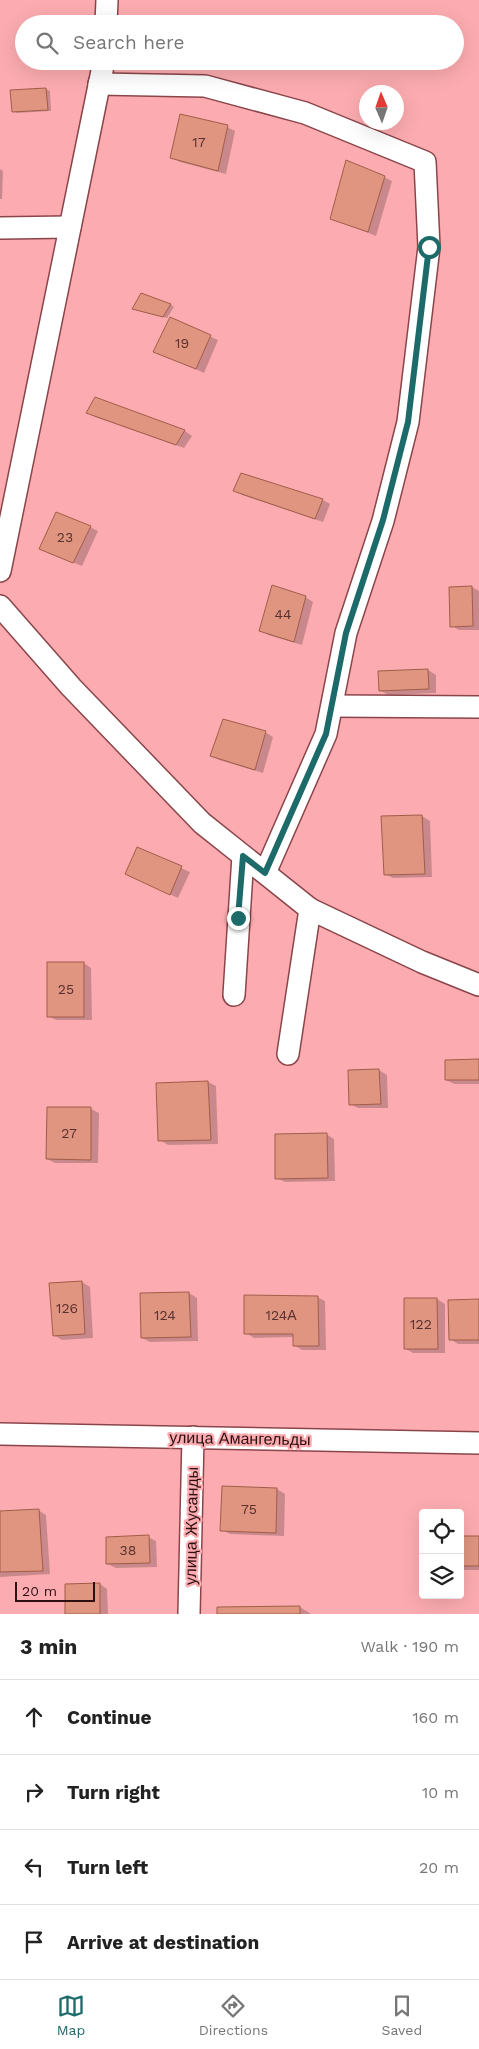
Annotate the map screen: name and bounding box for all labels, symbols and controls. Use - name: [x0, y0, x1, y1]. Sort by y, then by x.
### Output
- search box: [15, 15, 464, 70]
- icon: search: [33, 29, 61, 57]
- text: Search here: [73, 31, 184, 54]
- north arrow: [359, 85, 404, 130]
- house number: 17: [192, 134, 206, 150]
- route start: [418, 236, 441, 259]
- house number: 19: [175, 335, 189, 351]
- house number: 23: [57, 529, 73, 545]
- house number: 44: [274, 606, 292, 622]
- route end: [227, 907, 250, 930]
- house number: 25: [58, 981, 74, 997]
- house number: 27: [61, 1125, 77, 1141]
- house number: 126: [56, 1300, 78, 1316]
- house number: 124: [154, 1307, 176, 1323]
- house number: 124А: [265, 1307, 297, 1323]
- house number: 122: [410, 1316, 432, 1332]
- street label: улица Амангельды: [169, 1428, 311, 1449]
- street label: улица Жусанды: [181, 1467, 202, 1585]
- house number: 75: [241, 1501, 257, 1517]
- map controls: [419, 1509, 464, 1599]
- button: locate: [419, 1509, 464, 1554]
- house number: 38: [120, 1542, 136, 1558]
- button: layers: [419, 1554, 464, 1599]
- scale bar: [15, 1579, 95, 1602]
- text: 20 m: [22, 1583, 57, 1599]
- text: 3 min: [20, 1634, 77, 1659]
- text: Walk · 190 m: [361, 1637, 459, 1656]
- icon: ahead: [20, 1703, 48, 1731]
- text: Continue: [67, 1706, 151, 1729]
- text: 160 m: [412, 1708, 459, 1727]
- icon: right: [20, 1778, 48, 1806]
- text: Turn right: [67, 1781, 160, 1804]
- text: 10 m: [422, 1783, 459, 1802]
- icon: left: [20, 1853, 48, 1881]
- text: Turn left: [67, 1856, 148, 1879]
- text: 20 m: [419, 1858, 459, 1877]
- icon: arrive: [20, 1928, 48, 1956]
- text: Arrive at destination: [67, 1931, 259, 1954]
- tab: Map: [57, 1992, 85, 2038]
- tab: Directions: [199, 1992, 268, 2038]
- tab: Saved: [382, 1992, 422, 2038]

